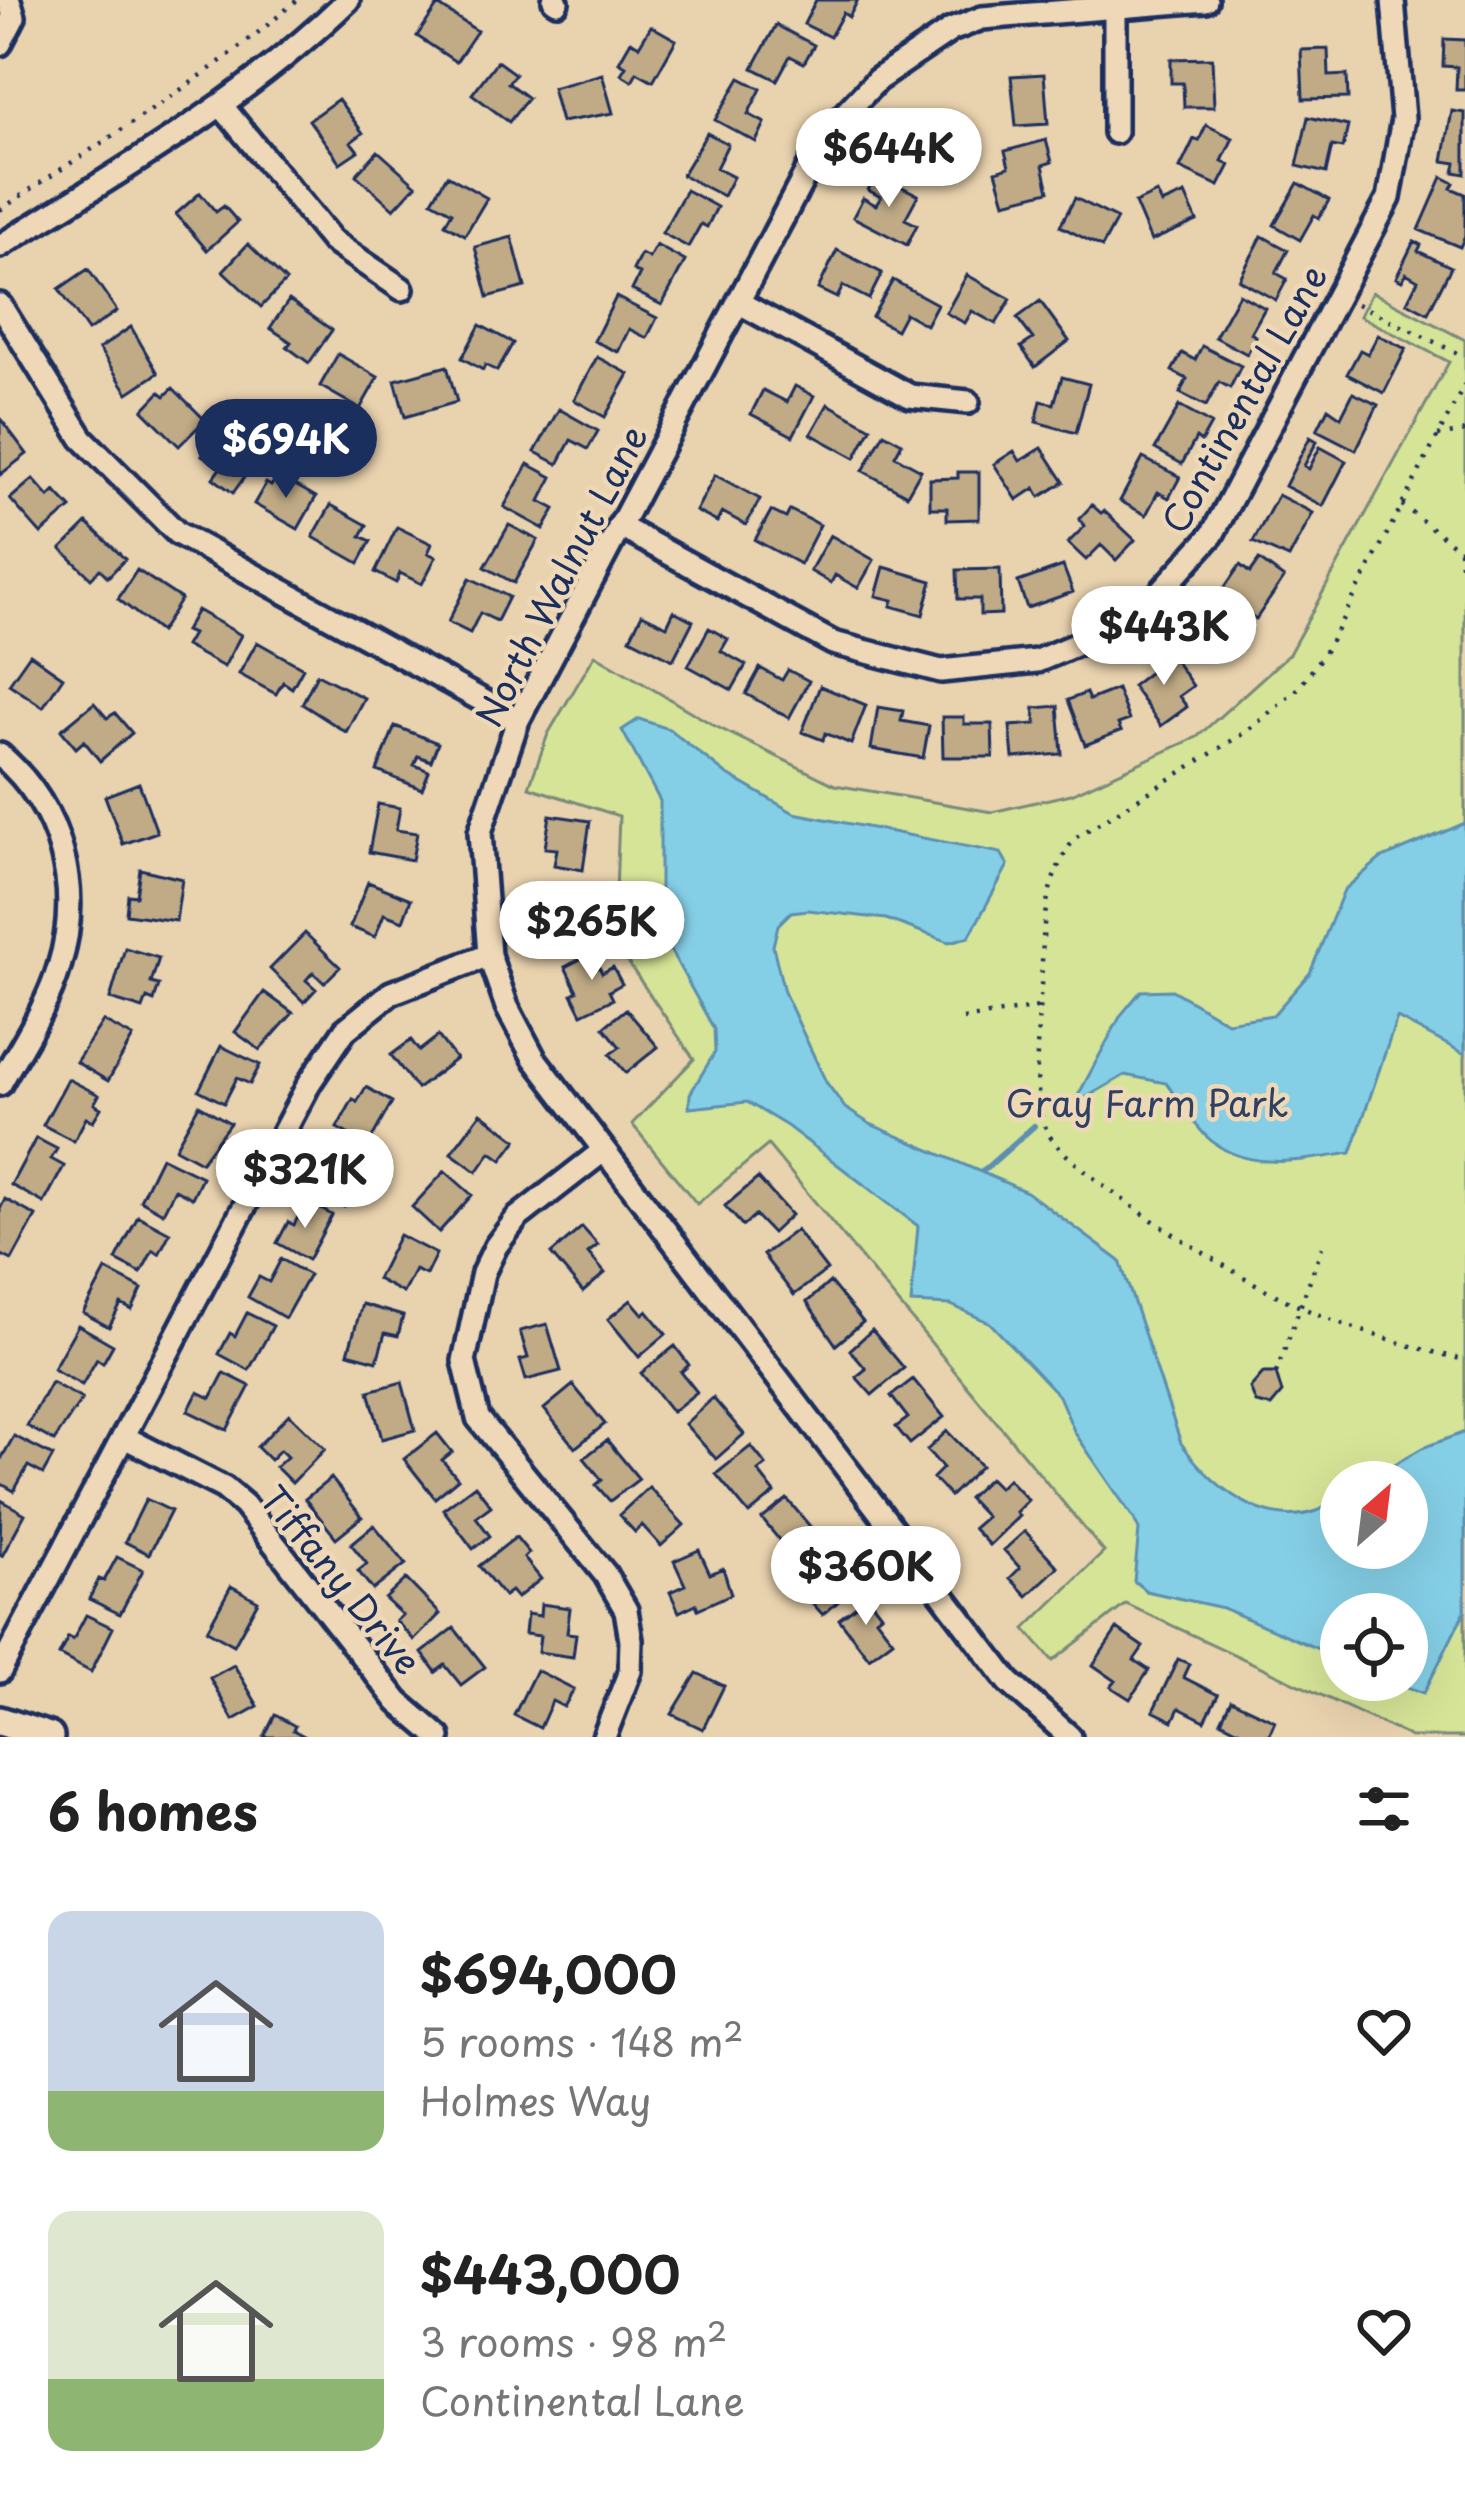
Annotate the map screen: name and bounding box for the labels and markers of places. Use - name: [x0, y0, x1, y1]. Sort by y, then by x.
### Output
- pin: $644K: [805, 108, 973, 210]
- pin: $694K: [202, 399, 370, 501]
- pin: $443K: [1080, 586, 1248, 688]
- pin: $265K: [508, 881, 676, 983]
- pin: $321K: [221, 1129, 389, 1231]
- pin: $360K: [782, 1526, 950, 1628]

